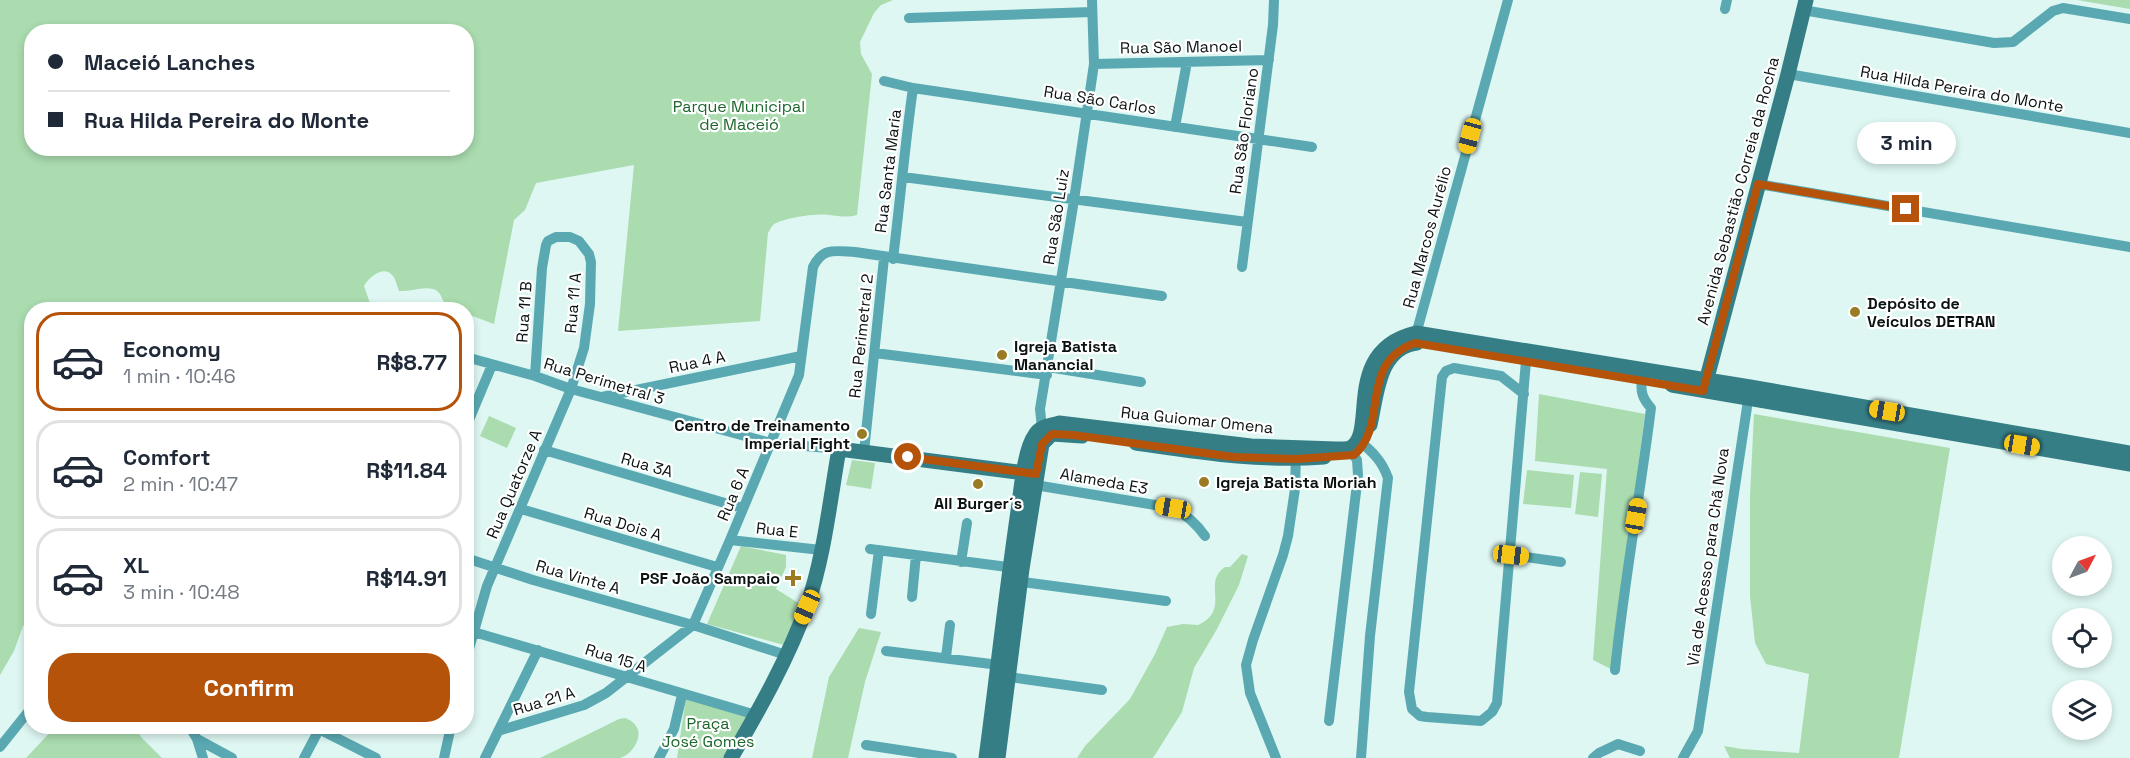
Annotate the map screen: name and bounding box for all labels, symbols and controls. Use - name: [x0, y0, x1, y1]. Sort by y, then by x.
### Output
- street label: Rua São Manoel: [1120, 35, 1242, 59]
- text: Maceió Lanches: [84, 48, 255, 76]
- street label: Avenida Sebastião Correia da Rocha: [1692, 55, 1784, 327]
- street label: Rua Hilda Pereira do Monte: [1859, 61, 2065, 117]
- street label: Rua São Floriano: [1225, 67, 1263, 195]
- street label: Rua São Carlos: [1042, 81, 1158, 119]
- park label: Parque Municipal de Maceió: [673, 96, 805, 135]
- text: Rua Hilda Pereira do Monte: [84, 106, 369, 134]
- street label: Rua Santa Maria: [870, 108, 906, 234]
- car: [1457, 116, 1483, 156]
- callout: 3 min: [1856, 122, 1956, 164]
- text: 3 min: [1881, 130, 1932, 156]
- street label: Rua Marcos Aurélio: [1398, 163, 1456, 311]
- street label: Rua São Luiz: [1038, 168, 1074, 266]
- route end: [1892, 195, 1919, 222]
- street label: Rua 11 A: [560, 272, 586, 334]
- street label: Rua Perimetral 2: [844, 273, 878, 399]
- street label: Rua 11 B: [511, 281, 537, 343]
- place label: Depósito de Veículos DETRAN: [1867, 293, 1996, 332]
- marker: Depósito de Veículos DETRAN: [1848, 305, 1862, 319]
- icon: car: [51, 335, 105, 389]
- text: Economy: [123, 335, 221, 363]
- place label: Igreja Batista Manancial: [1014, 336, 1117, 375]
- street label: Rua 4 A: [667, 346, 727, 378]
- text: R$8.77: [376, 348, 447, 376]
- marker: Igreja Batista Manancial: [995, 348, 1009, 362]
- street label: Rua Perimetral 3: [541, 353, 667, 409]
- text: 1 min · 10:46: [123, 363, 236, 389]
- car: [1868, 399, 1906, 423]
- street label: Rua Guiomar Omena: [1120, 402, 1274, 438]
- place label: Centro de Treinamento Imperial Fight: [674, 415, 850, 454]
- street label: Rua Quatorze A: [482, 426, 546, 542]
- marker: Centro de Treinamento Imperial Fight: [855, 427, 869, 441]
- car: [2003, 433, 2041, 457]
- icon: car: [51, 443, 105, 497]
- text: Comfort: [123, 443, 211, 471]
- route start: [894, 443, 921, 470]
- street label: Via de Acesso para Chã Nova: [1682, 446, 1734, 668]
- street label: Rua 3A: [619, 448, 675, 482]
- text: R$11.84: [366, 456, 447, 484]
- street label: Alameda E3: [1058, 463, 1150, 499]
- street label: Rua 6 A: [712, 464, 754, 524]
- text: 2 min · 10:47: [123, 471, 238, 497]
- place label: Igreja Batista Moriah: [1216, 472, 1377, 493]
- marker: Igreja Batista Moriah: [1197, 475, 1211, 489]
- marker: All Burger´s: [971, 477, 985, 491]
- place label: All Burger´s: [934, 493, 1022, 514]
- car: [1154, 496, 1192, 520]
- car: [1624, 497, 1648, 535]
- street label: Rua Dois A: [582, 502, 664, 546]
- street label: Rua E: [755, 517, 799, 543]
- north arrow: [2052, 536, 2112, 596]
- map controls: [2052, 536, 2112, 740]
- car: [1492, 544, 1530, 566]
- icon: car: [51, 551, 105, 605]
- text: XL: [123, 551, 149, 579]
- street label: Rua Vinte A: [533, 555, 623, 599]
- text: R$14.91: [366, 564, 447, 592]
- place label: PSF João Sampaio: [640, 568, 780, 589]
- marker: PSF João Sampaio: [784, 569, 802, 587]
- text: 3 min · 10:48: [123, 579, 240, 605]
- car: [791, 587, 823, 627]
- button: locate: [2052, 608, 2112, 668]
- street label: Rua 15 A: [583, 639, 649, 677]
- button: Confirm: [48, 653, 450, 722]
- button: layers: [2052, 680, 2112, 740]
- street label: Rua 21 A: [511, 682, 577, 720]
- park label: Praça José Gomes: [661, 713, 755, 752]

